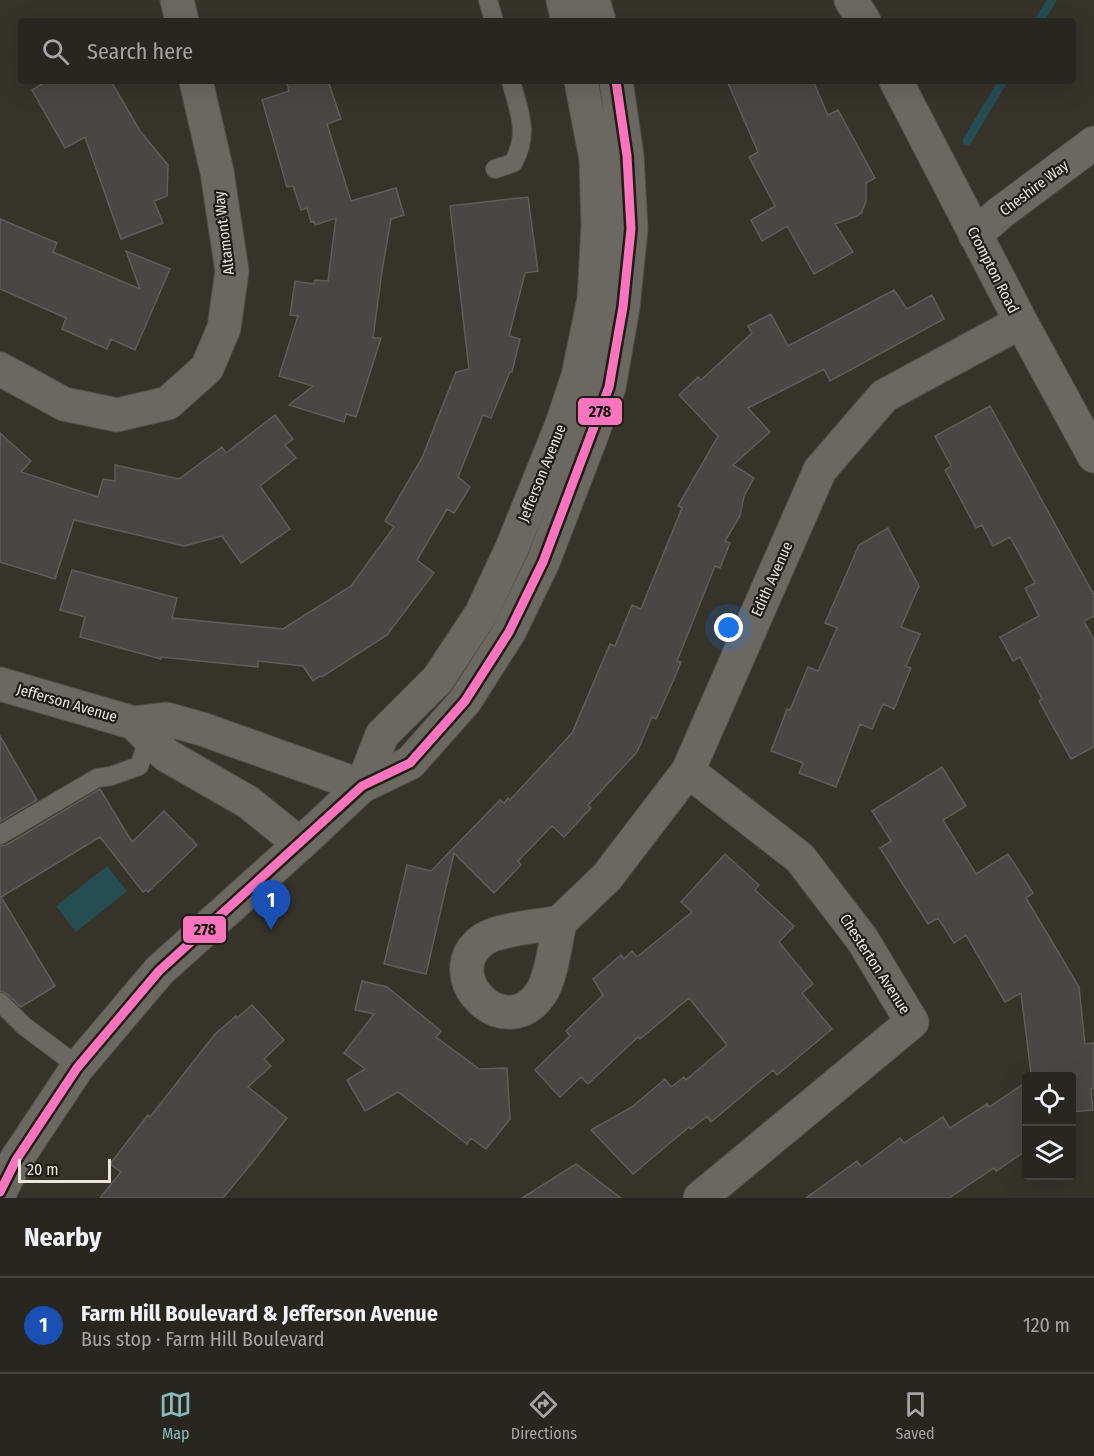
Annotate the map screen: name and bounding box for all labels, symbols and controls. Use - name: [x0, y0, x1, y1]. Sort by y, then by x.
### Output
- search box: [18, 18, 1076, 84]
- icon: search: [39, 35, 72, 68]
- text: Search here: [87, 38, 193, 65]
- street label: Cheshire Way: [996, 156, 1072, 220]
- street label: Altamont Way: [210, 190, 238, 276]
- street label: Crompton Road: [963, 224, 1023, 316]
- line badge: 278: [577, 397, 623, 426]
- text: 278: [588, 402, 612, 421]
- street label: Jefferson Avenue: [514, 422, 570, 524]
- street label: Edith Avenue: [748, 539, 796, 619]
- your location: [714, 613, 743, 642]
- street label: Jefferson Avenue: [15, 680, 119, 726]
- pin: 1: [252, 880, 290, 930]
- street label: Chesterton Avenue: [836, 911, 914, 1017]
- line badge: 278: [182, 915, 227, 944]
- text: 278: [193, 920, 217, 939]
- map controls: [1022, 1072, 1076, 1180]
- button: locate: [1022, 1072, 1076, 1126]
- button: layers: [1022, 1126, 1076, 1180]
- scale bar: [18, 1156, 111, 1184]
- text: 20 m: [27, 1160, 58, 1179]
- text: Nearby: [24, 1222, 101, 1253]
- text: Farm Hill Boulevard & Jefferson Avenue: [81, 1300, 438, 1327]
- text: 1: [39, 1313, 48, 1337]
- text: 120 m: [1023, 1313, 1070, 1337]
- text: Bus stop · Farm Hill Boulevard: [81, 1327, 325, 1351]
- tab: Map: [159, 1388, 192, 1443]
- tab: Directions: [511, 1388, 577, 1443]
- tab: Saved: [896, 1388, 935, 1443]

